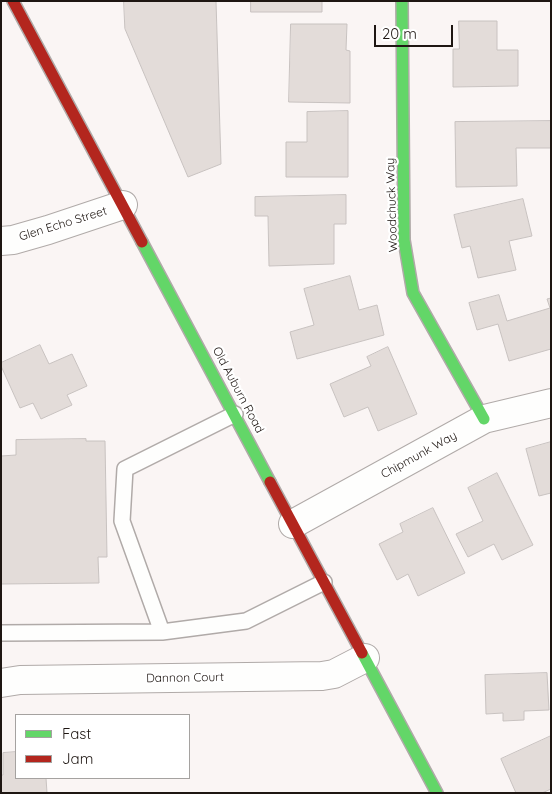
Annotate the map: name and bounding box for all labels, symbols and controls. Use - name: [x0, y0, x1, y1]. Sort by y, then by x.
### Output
- scale bar: [377, 15, 456, 47]
- text: 20 m: [382, 24, 417, 43]
- street label: Woodchuck Way: [383, 158, 401, 252]
- street label: Glen Echo Street: [17, 204, 109, 244]
- street label: Old Auburn Road: [209, 344, 267, 436]
- street label: Chipmunk Way: [379, 428, 459, 482]
- street label: Dannon Court: [146, 670, 224, 686]
- legend: [15, 714, 190, 779]
- text: Fast: [62, 724, 91, 743]
- text: Jam: [62, 749, 93, 768]

